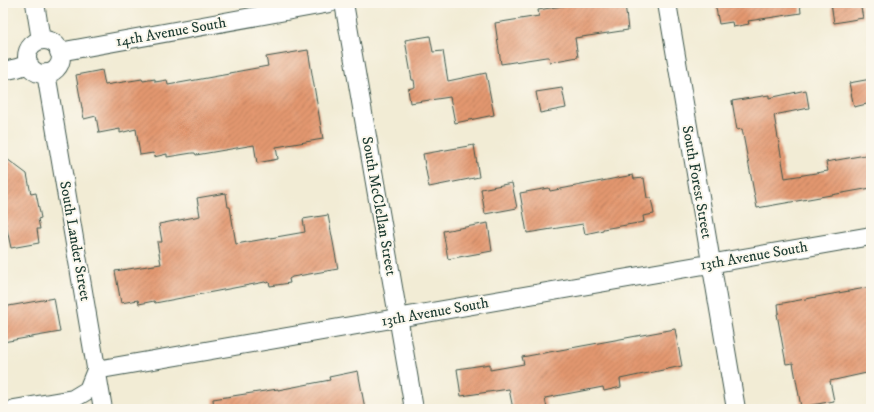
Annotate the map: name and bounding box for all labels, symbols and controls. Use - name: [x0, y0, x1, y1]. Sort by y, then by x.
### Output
- street label: 14th Avenue South: [114, 13, 228, 51]
- street label: South Forest Street: [678, 124, 716, 240]
- street label: South McClellan Street: [357, 135, 401, 277]
- street label: South Lander Street: [55, 180, 95, 303]
- street label: 13th Avenue South: [699, 237, 809, 275]
- street label: 13th Avenue South: [380, 293, 490, 331]

